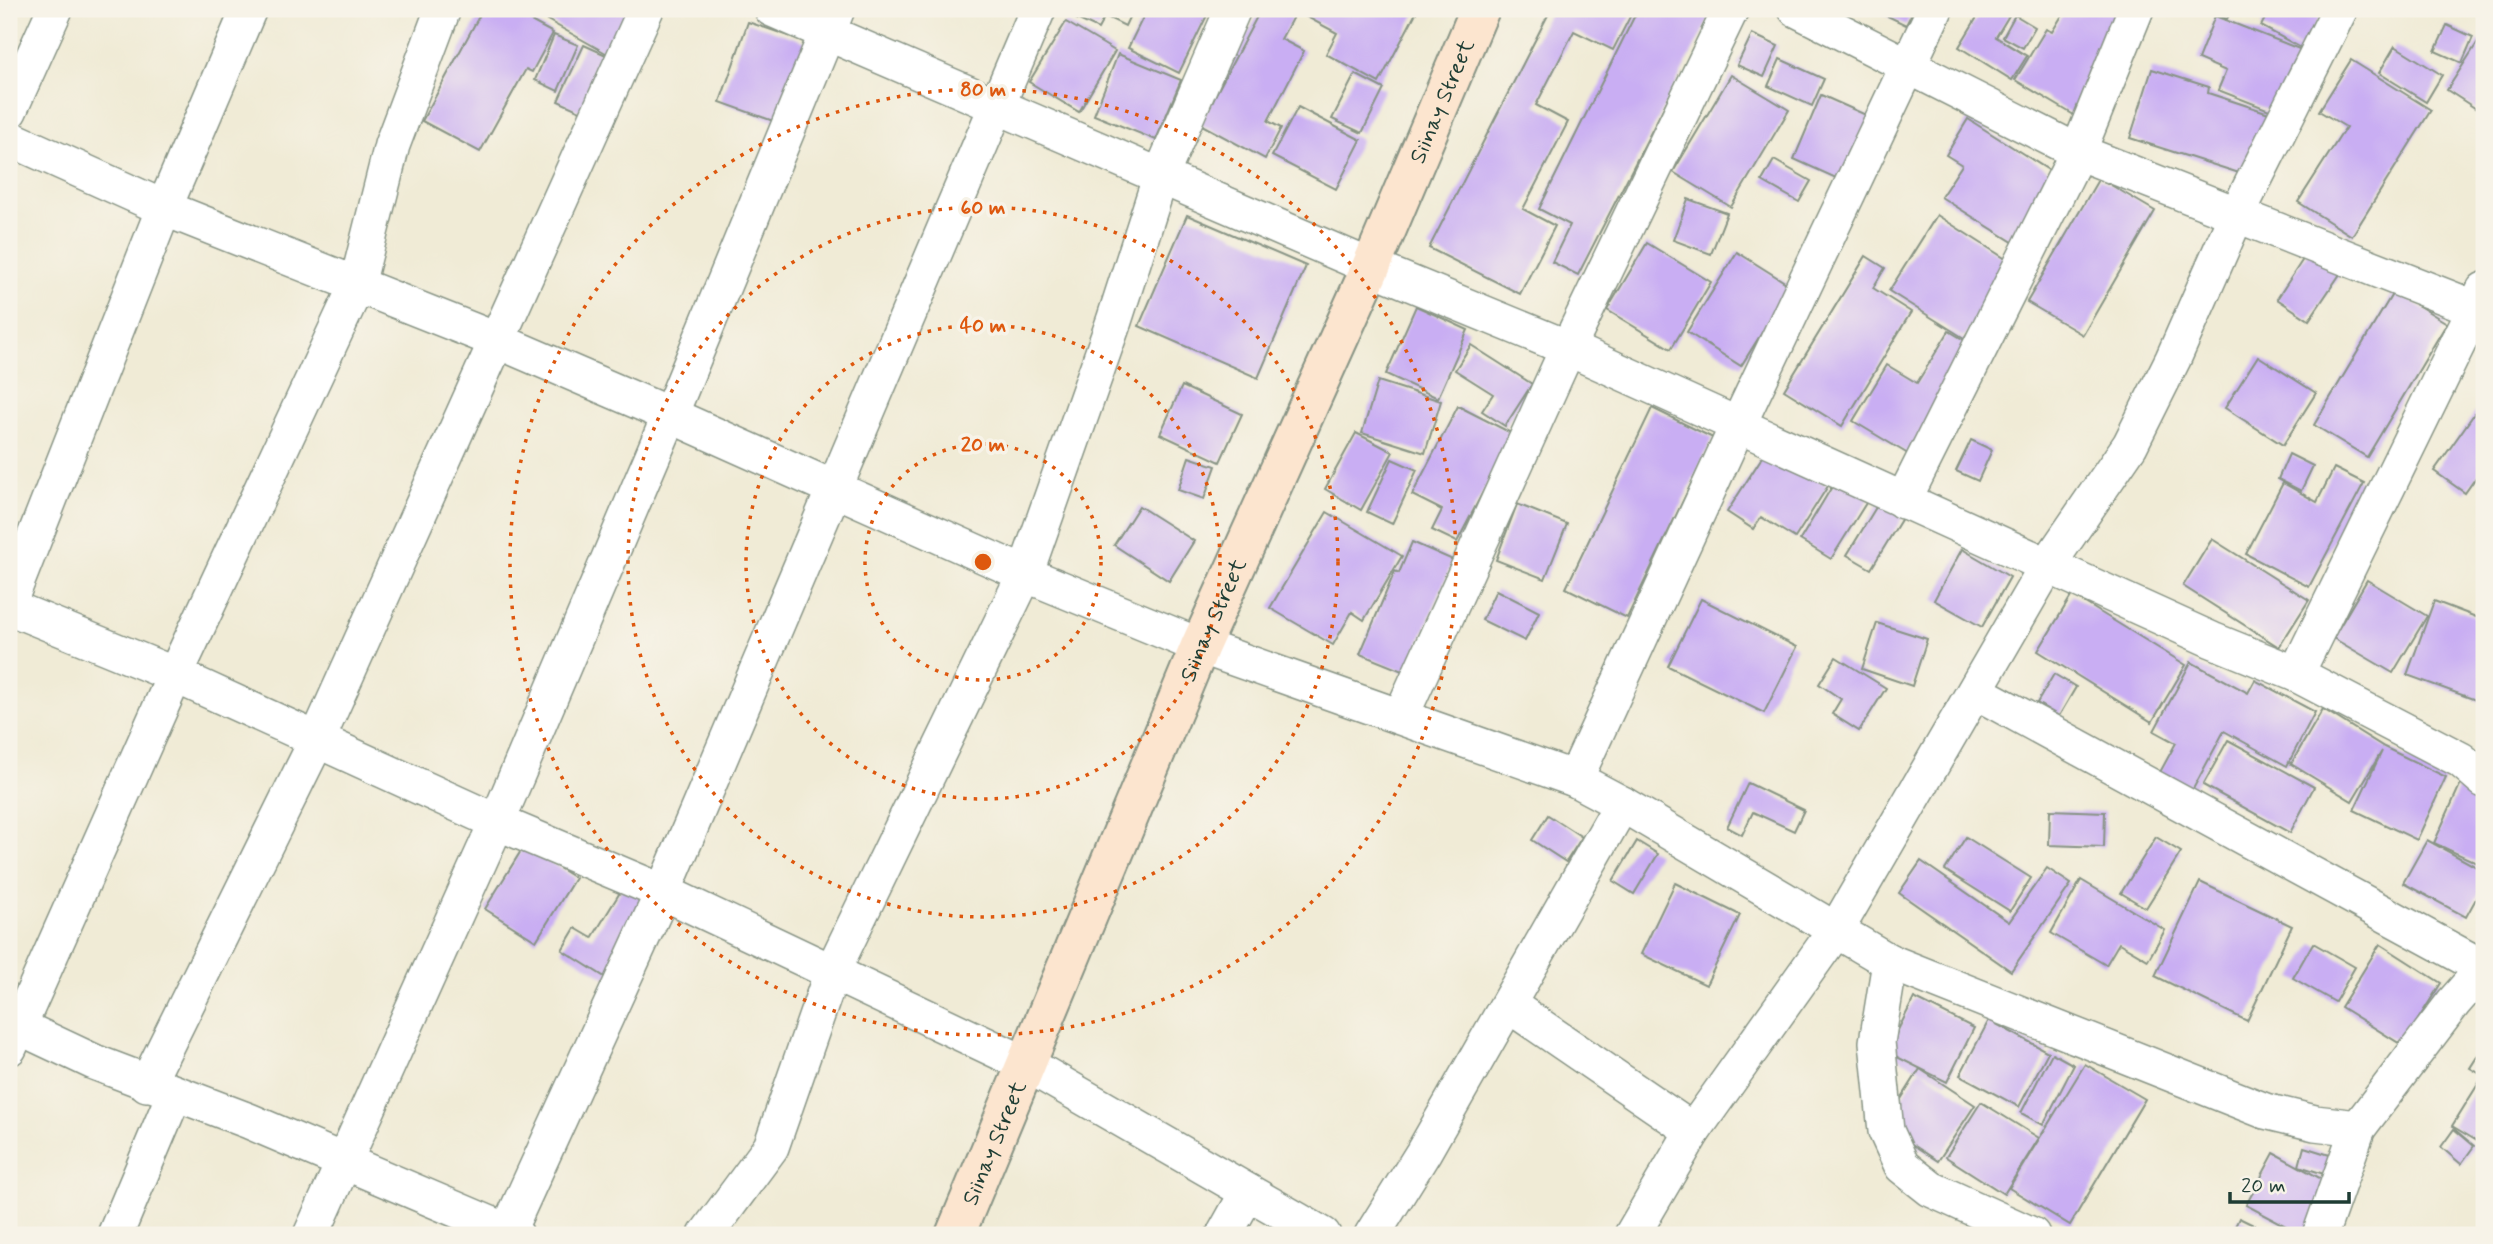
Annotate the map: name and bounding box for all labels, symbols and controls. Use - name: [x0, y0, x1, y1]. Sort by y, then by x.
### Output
- street label: Siinay Street: [1403, 35, 1483, 168]
- text: 80 m: [960, 76, 1006, 104]
- text: 60 m: [960, 194, 1006, 222]
- text: 40 m: [960, 312, 1007, 340]
- text: 20 m: [961, 431, 1006, 459]
- centre of rings: [971, 550, 995, 574]
- street label: Siinay Street: [1174, 553, 1255, 687]
- street label: Siinay Street: [956, 1076, 1035, 1210]
- scale bar: [2230, 1160, 2350, 1204]
- text: 20 m: [2241, 1172, 2286, 1200]

